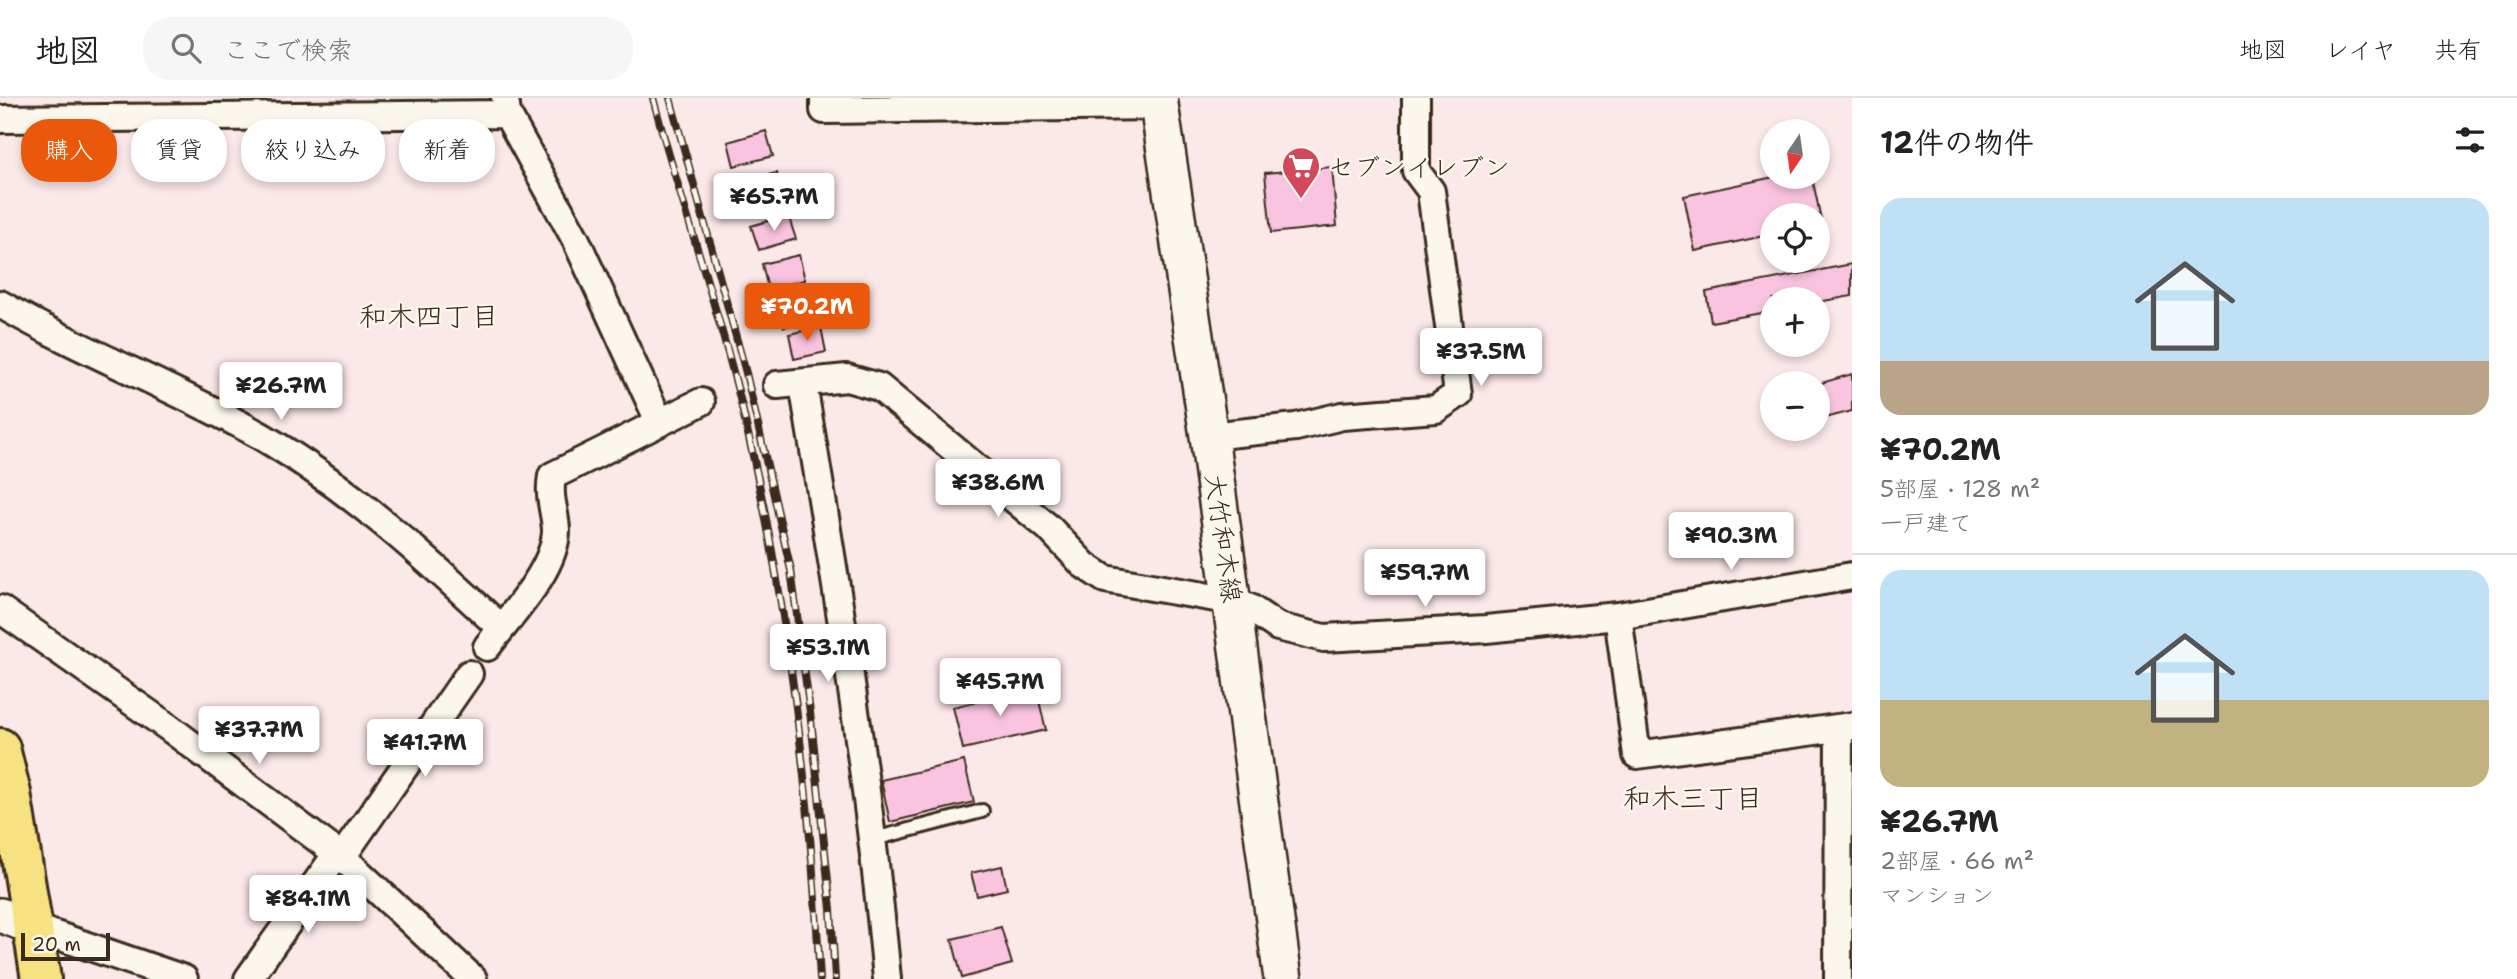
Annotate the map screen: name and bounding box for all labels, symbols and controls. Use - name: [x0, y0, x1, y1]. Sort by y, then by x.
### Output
- search box: [143, 17, 633, 80]
- text: 地図: [35, 28, 101, 73]
- icon: search: [167, 29, 205, 67]
- text: ここで検索: [223, 32, 353, 67]
- text: 地図: [2239, 34, 2287, 66]
- text: レイヤ: [2325, 34, 2396, 66]
- text: 共有: [2434, 34, 2482, 66]
- chip: 購入: [21, 119, 117, 182]
- chip: 賃貸: [131, 119, 227, 182]
- chip: 絞り込み: [241, 119, 385, 182]
- chip: 新着: [399, 119, 495, 182]
- north arrow: [1760, 119, 1830, 189]
- map controls: [1760, 119, 1830, 441]
- icon: filters: [2451, 121, 2489, 159]
- text: 12件の物件: [1880, 122, 2034, 163]
- supermarket icon: セブンイレブン: [1280, 145, 1322, 200]
- place label: セブンイレブン: [1328, 149, 1510, 184]
- pin: ¥65.7M: [717, 174, 831, 233]
- text: ¥65.7M: [729, 181, 819, 211]
- button: locate: [1760, 203, 1830, 273]
- icon: home: [2122, 243, 2248, 369]
- pin: ¥70.2M: [750, 284, 864, 343]
- button: +: [1760, 287, 1830, 357]
- text: ¥70.2M: [761, 291, 853, 321]
- district label: 和木四丁目: [359, 297, 499, 335]
- pin: ¥37.5M: [1424, 328, 1538, 388]
- text: ¥37.5M: [1436, 336, 1526, 366]
- pin: ¥26.7M: [224, 362, 338, 422]
- text: ¥26.7M: [235, 370, 327, 400]
- button: −: [1760, 371, 1830, 441]
- text: ¥70.2M: [1880, 429, 2001, 470]
- pin: ¥38.6M: [941, 460, 1055, 519]
- text: ¥38.6M: [951, 467, 1045, 497]
- street label: 大竹和木線: [1198, 471, 1250, 605]
- text: 5部屋 · 128 m²: [1880, 474, 2040, 504]
- text: 一戸建て: [1880, 508, 1972, 538]
- pin: ¥90.3M: [1674, 512, 1788, 572]
- text: ¥90.3M: [1685, 520, 1777, 550]
- pin: ¥59.7M: [1368, 550, 1482, 609]
- text: ¥59.7M: [1380, 557, 1470, 587]
- icon: home: [2122, 615, 2248, 741]
- pin: ¥53.1M: [771, 624, 885, 684]
- text: ¥53.1M: [786, 632, 870, 662]
- pin: ¥45.7M: [943, 658, 1057, 718]
- text: ¥45.7M: [956, 666, 1044, 696]
- pin: ¥37.7M: [202, 706, 316, 766]
- text: ¥37.7M: [214, 714, 304, 744]
- pin: ¥41.7M: [368, 720, 482, 779]
- text: ¥41.7M: [383, 727, 467, 757]
- district label: 和木三丁目: [1623, 779, 1763, 817]
- text: ¥26.7M: [1880, 801, 1999, 842]
- text: 2部屋 · 66 m²: [1880, 846, 2034, 876]
- pin: ¥84.1M: [251, 876, 365, 935]
- text: マンション: [1880, 880, 1994, 910]
- text: ¥84.1M: [265, 883, 351, 913]
- scale bar: [21, 930, 110, 962]
- text: 20 m: [32, 932, 81, 957]

